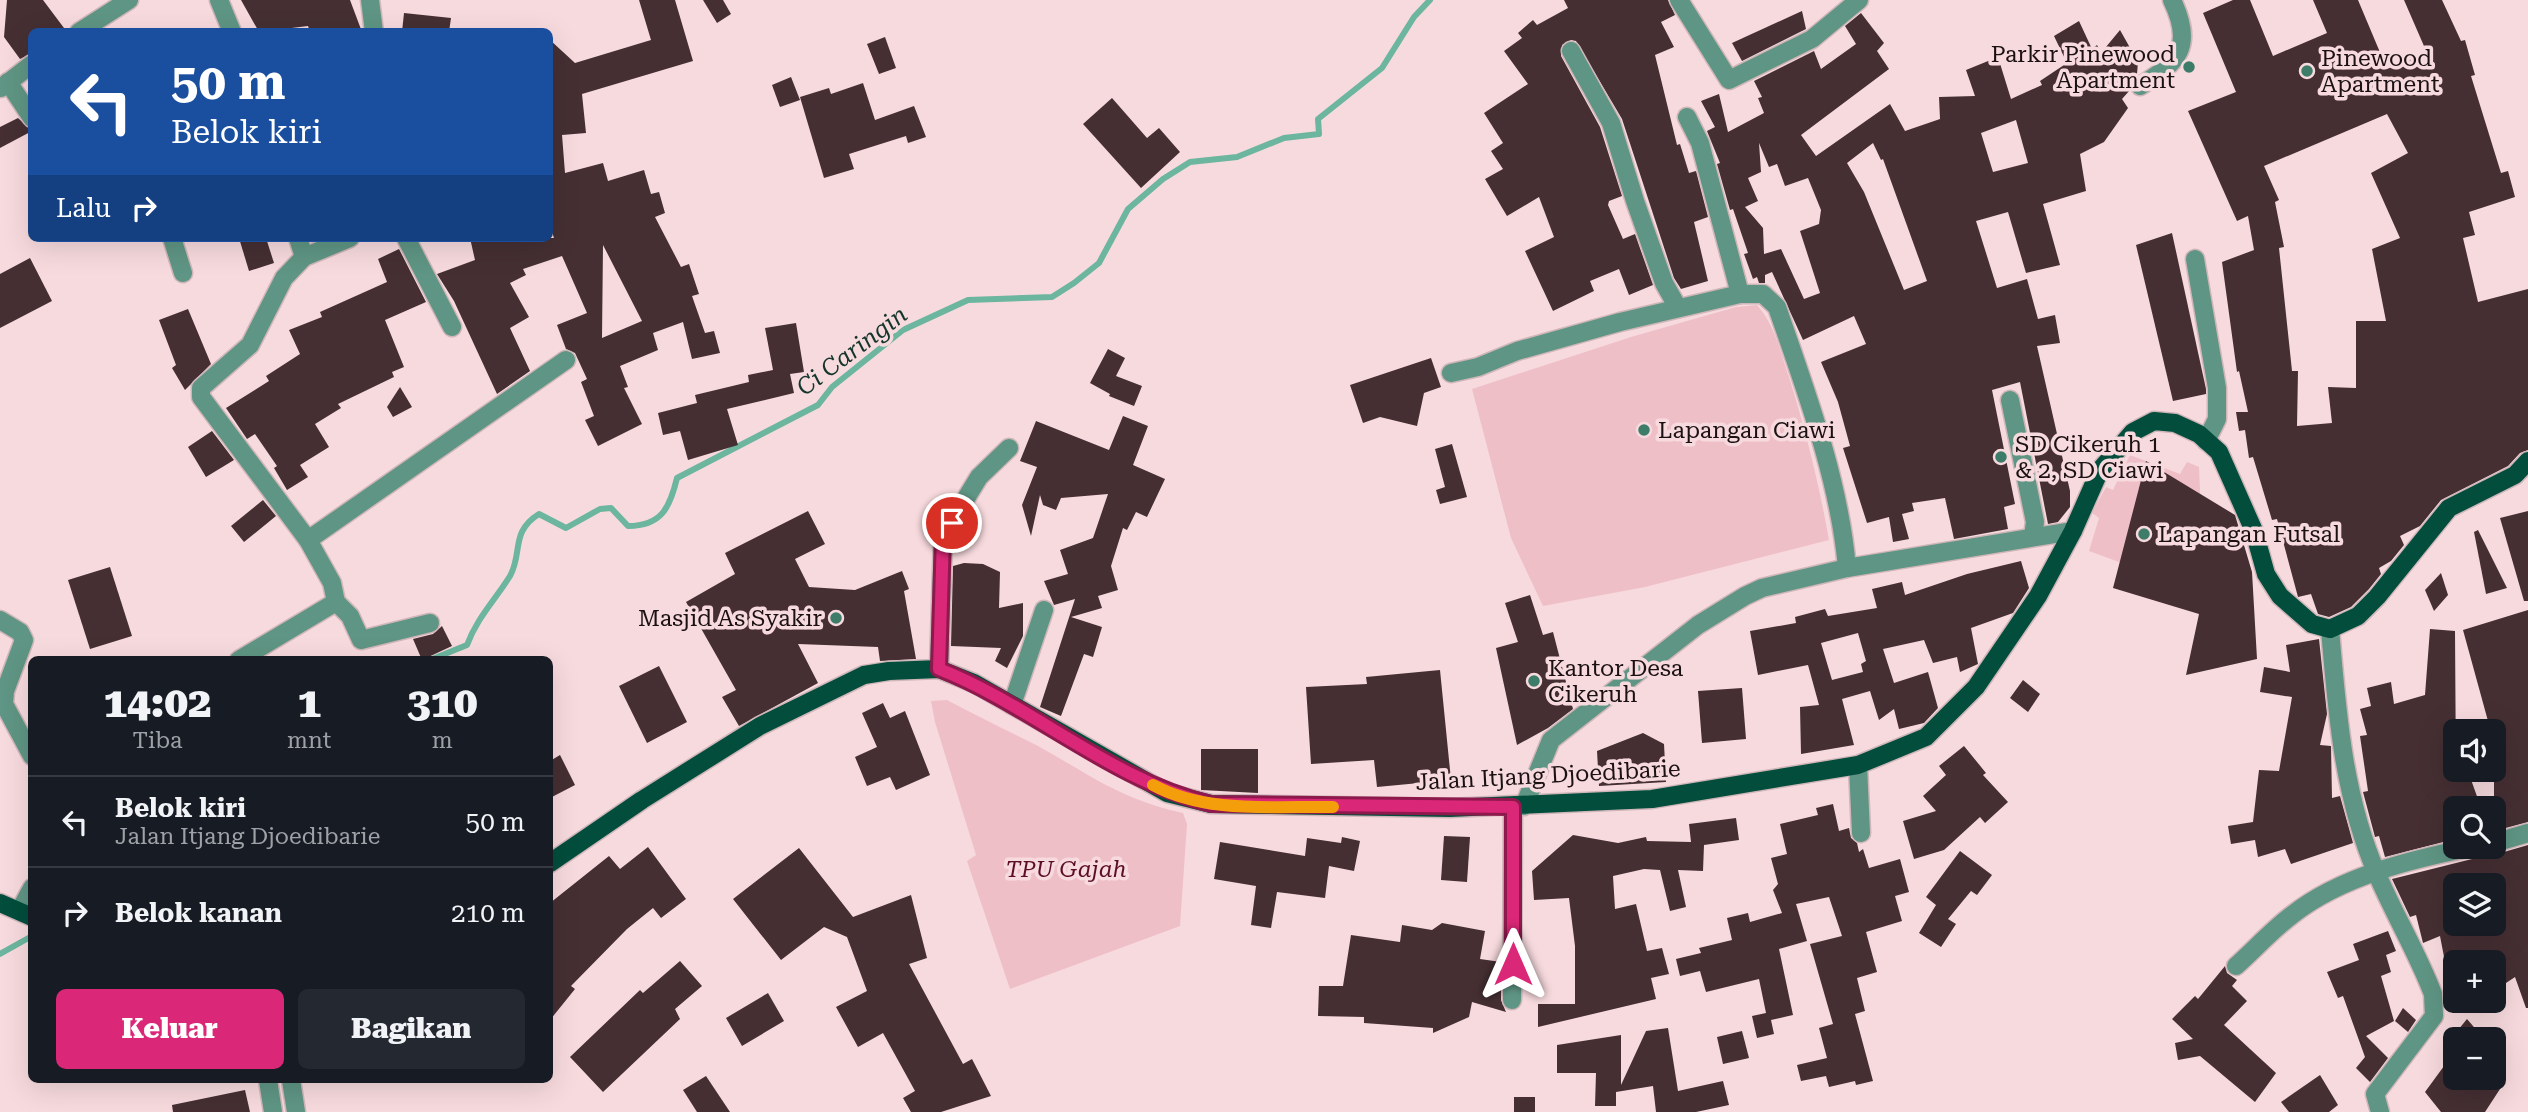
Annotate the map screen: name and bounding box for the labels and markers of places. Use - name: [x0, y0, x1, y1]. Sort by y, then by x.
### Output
- place label: Parkir Pinewood Apartment: [1991, 41, 2175, 94]
- place label: Pinewood Apartment: [2321, 45, 2440, 98]
- marker: Parkir Pinewood Apartment: [2181, 59, 2197, 75]
- marker: Pinewood Apartment: [2299, 63, 2315, 79]
- place label: Lapangan Ciawi: [1658, 417, 1835, 444]
- marker: Lapangan Ciawi: [1636, 422, 1652, 438]
- place label: SD Cikeruh 1 & 2, SD Ciawi: [2015, 431, 2163, 484]
- marker: SD Cikeruh 1 & 2, SD Ciawi: [1993, 449, 2009, 465]
- pin: [922, 493, 982, 553]
- place label: Lapangan Futsal: [2158, 521, 2340, 548]
- marker: Lapangan Futsal: [2136, 526, 2152, 542]
- place label: Masjid As Syakir: [638, 605, 822, 632]
- marker: Masjid As Syakir: [828, 610, 844, 626]
- place label: Kantor Desa Cikeruh: [1548, 655, 1684, 708]
- marker: Kantor Desa Cikeruh: [1526, 673, 1542, 689]

